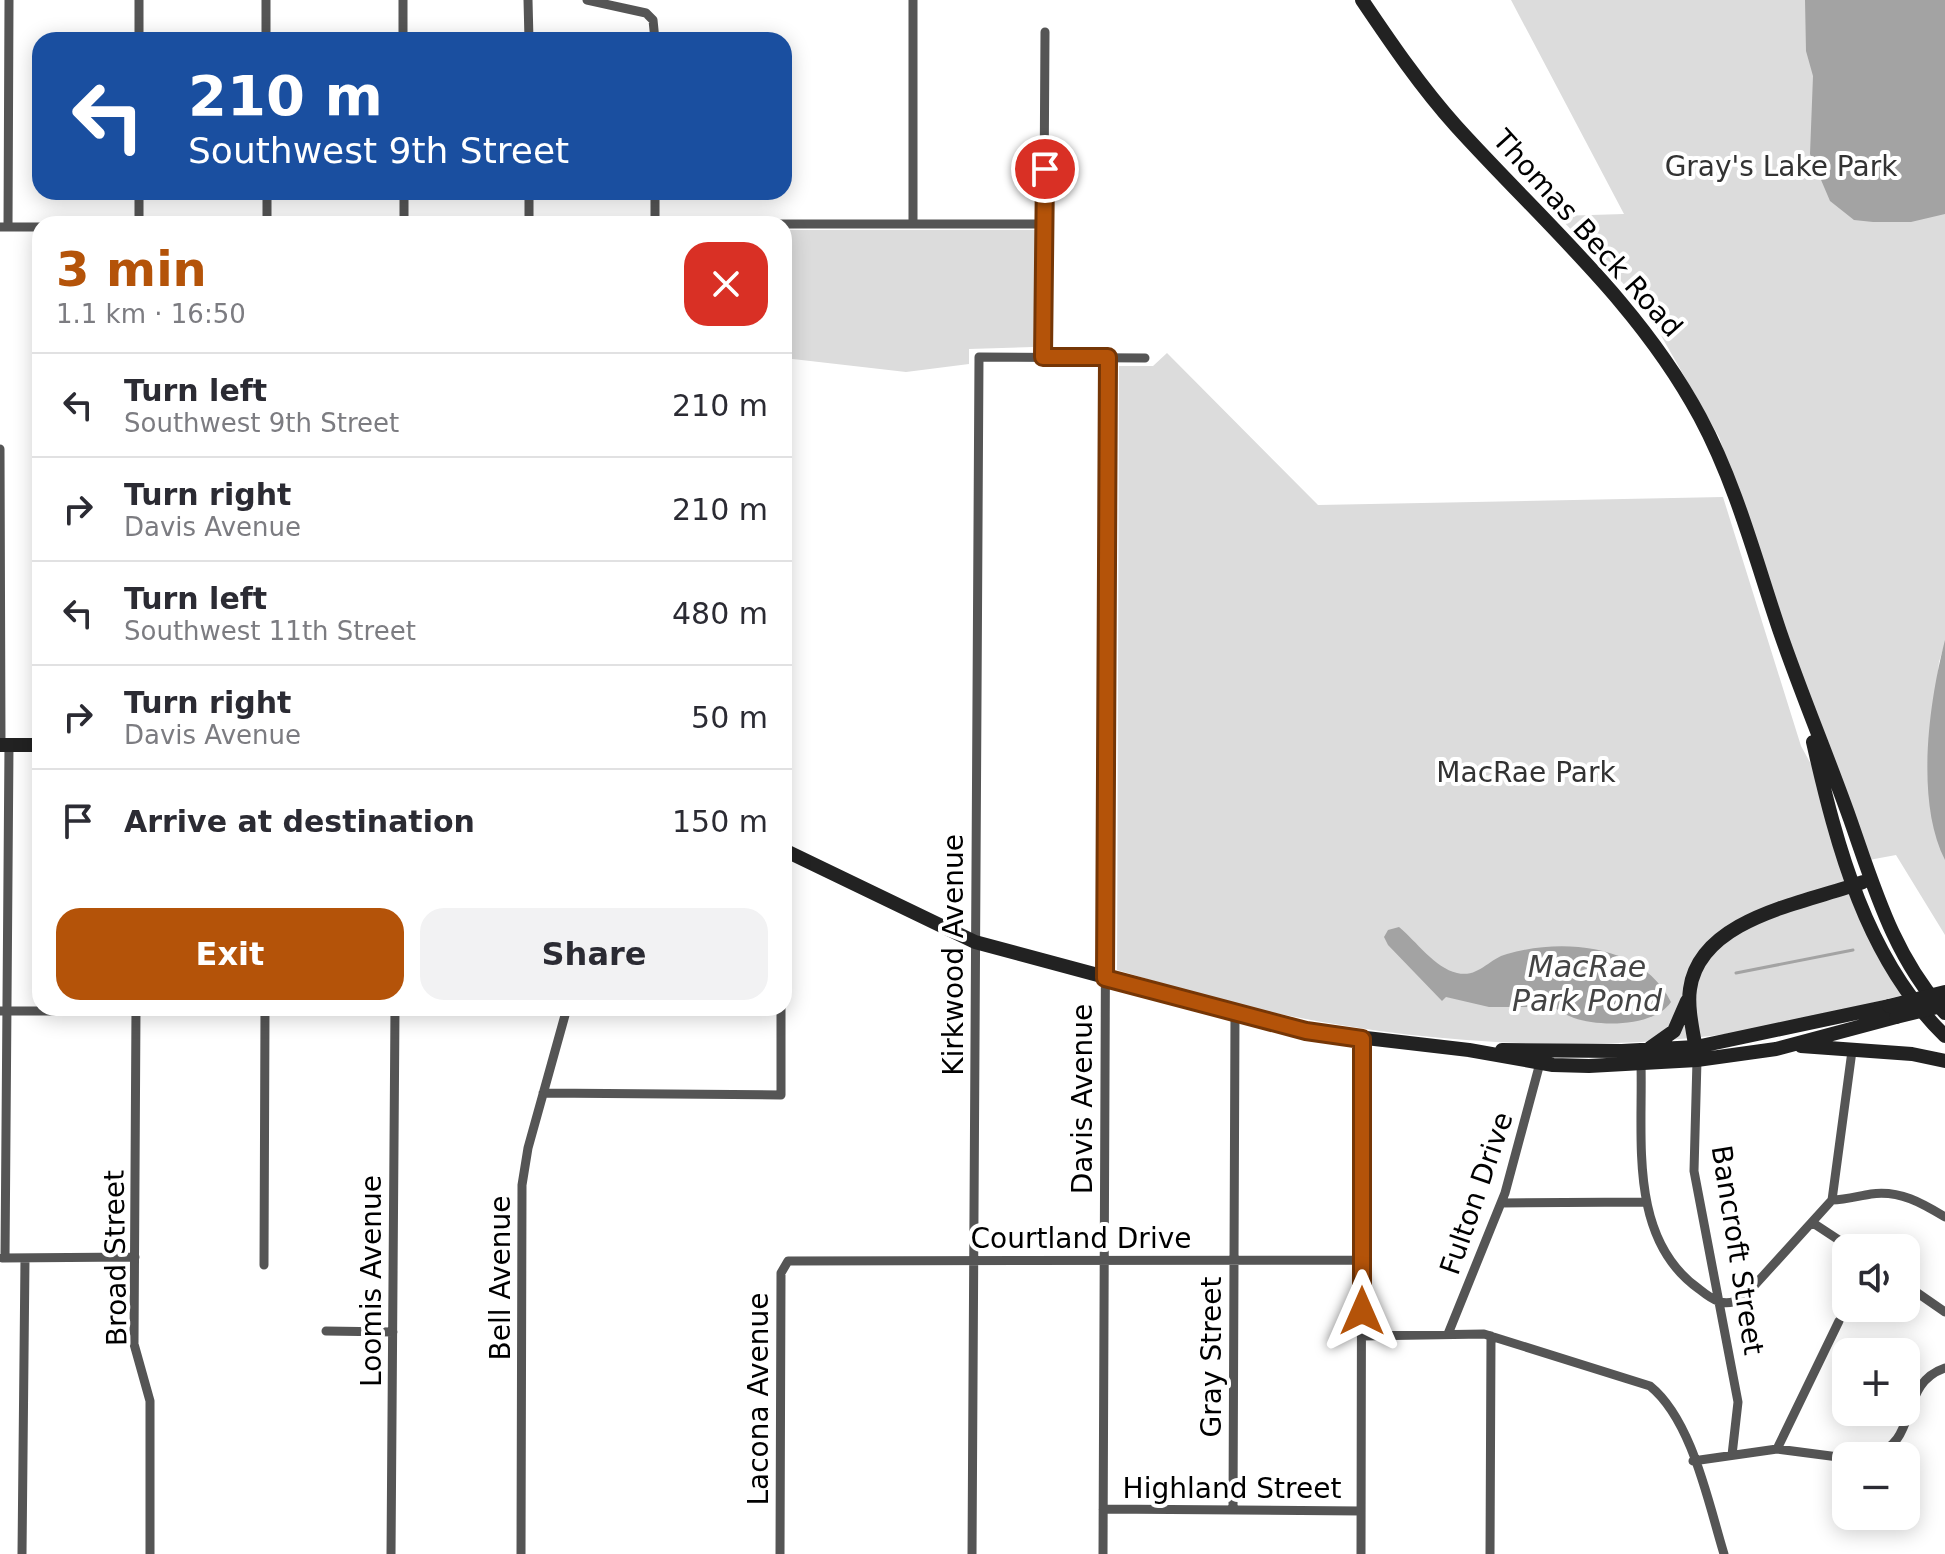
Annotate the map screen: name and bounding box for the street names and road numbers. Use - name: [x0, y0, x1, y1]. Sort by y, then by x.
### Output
- street label: Thomas Beck Road: [1485, 122, 1689, 344]
- street label: Kirkwood Avenue: [937, 834, 970, 1076]
- street label: Davis Avenue: [1066, 1004, 1099, 1194]
- street label: Fulton Drive: [1433, 1108, 1520, 1279]
- street label: Bancroft Street: [1705, 1143, 1770, 1357]
- street label: Broad Street: [97, 1170, 134, 1346]
- street label: Loomis Avenue: [355, 1175, 388, 1387]
- street label: Bell Avenue: [484, 1196, 517, 1360]
- street label: Courtland Drive: [971, 1222, 1191, 1255]
- street label: Gray Street: [1195, 1277, 1228, 1437]
- street label: Lacona Avenue: [742, 1292, 775, 1506]
- street label: Highland Street: [1123, 1472, 1341, 1505]

